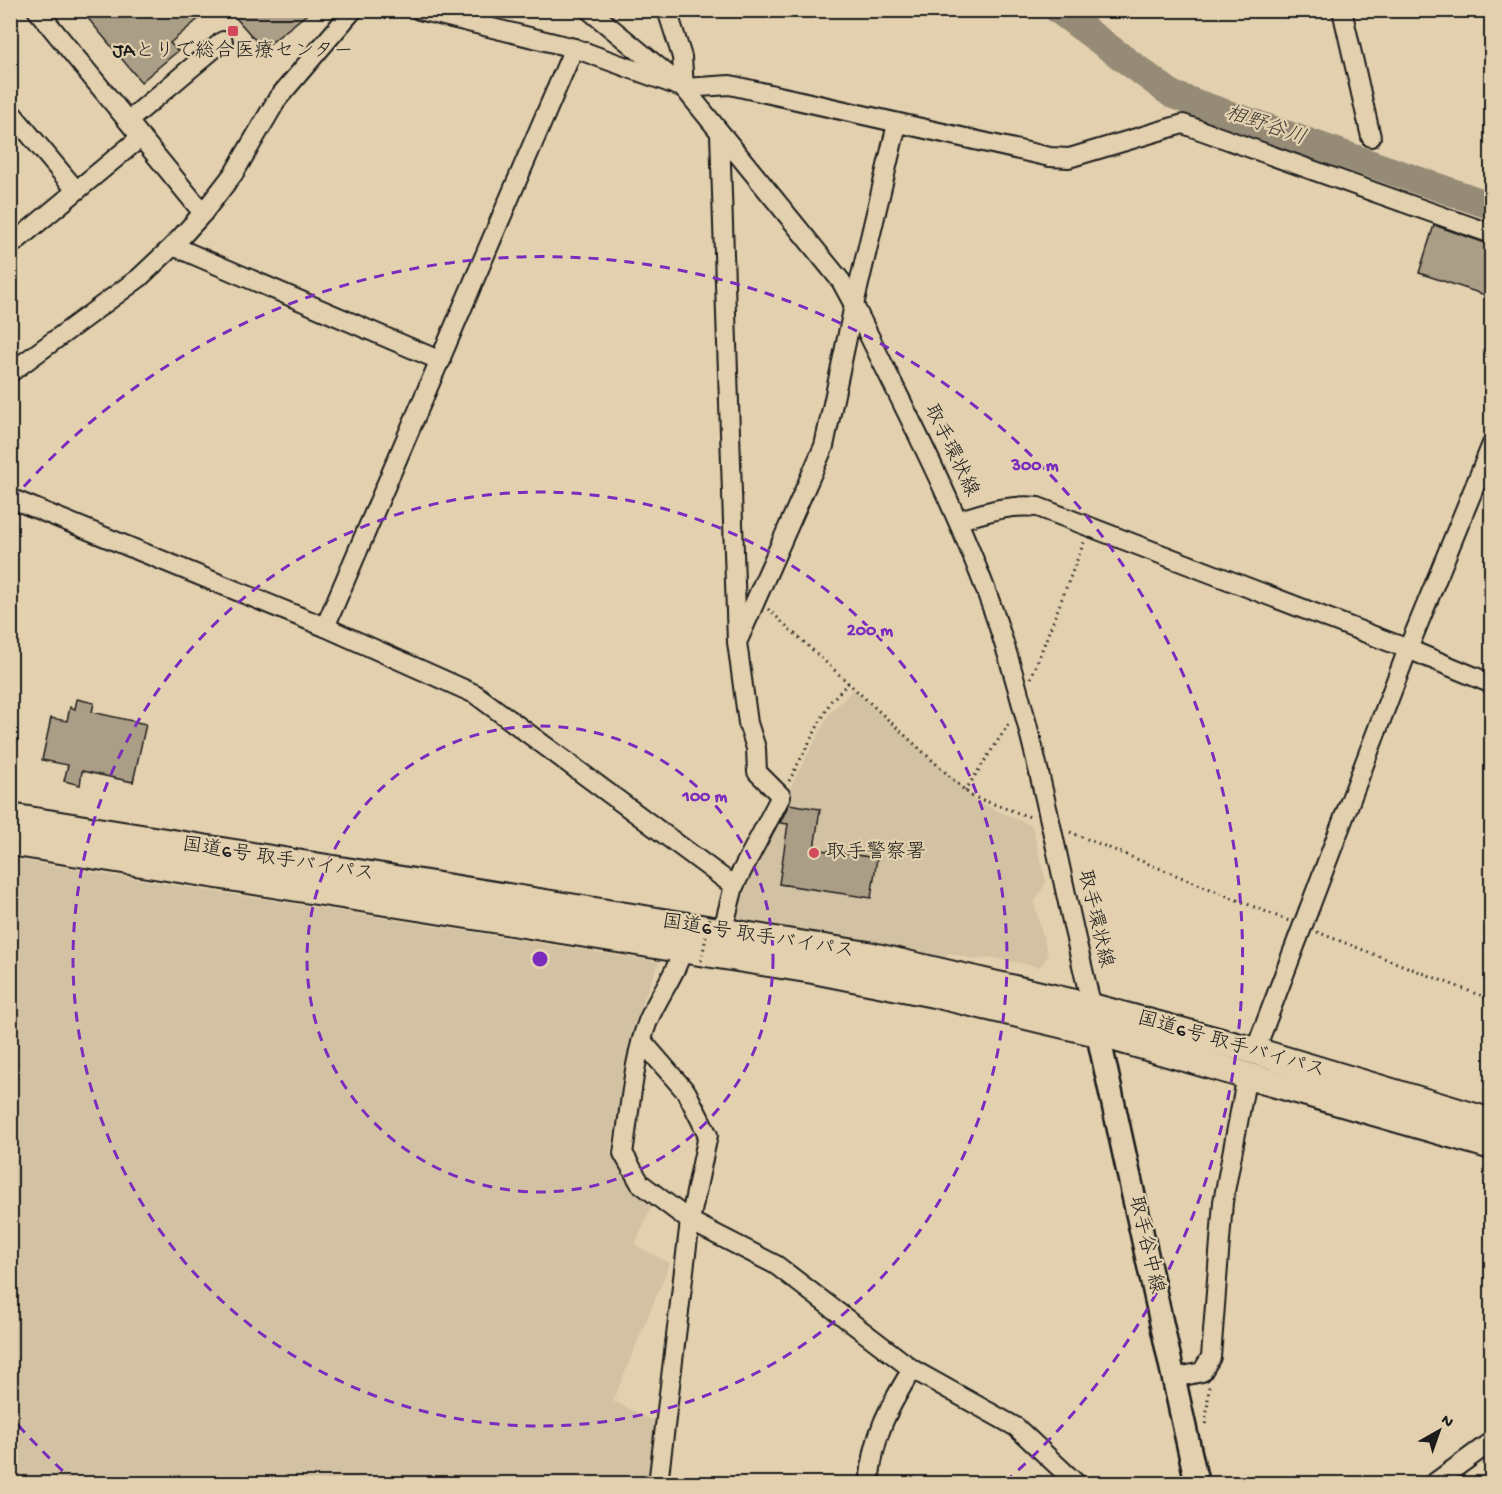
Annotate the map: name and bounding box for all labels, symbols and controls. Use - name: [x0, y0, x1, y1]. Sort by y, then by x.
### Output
- marker: JAとりで総合医療センター: [226, 24, 240, 38]
- place label: JAとりで総合医療センター: [112, 39, 354, 64]
- water label: 相野谷川: [1221, 101, 1309, 152]
- street label: 取手環状線: [918, 401, 983, 501]
- text: 300 m: [1011, 456, 1059, 477]
- text: 200 m: [847, 621, 893, 642]
- text: 100 m: [682, 787, 728, 808]
- street label: 国道6号 取手バイパス: [180, 833, 376, 888]
- place label: 取手警察署: [826, 840, 926, 865]
- marker: 取手警察署: [807, 846, 821, 860]
- street label: 取手環状線: [1072, 867, 1117, 970]
- street label: 国道6号 取手バイパス: [660, 910, 856, 965]
- centre of rings: [530, 949, 550, 969]
- street label: 国道6号 取手バイパス: [1134, 1007, 1328, 1084]
- street label: 取手谷中線: [1123, 1193, 1169, 1296]
- north arrow: [1409, 1401, 1469, 1461]
- text: N: [1436, 1412, 1457, 1433]

